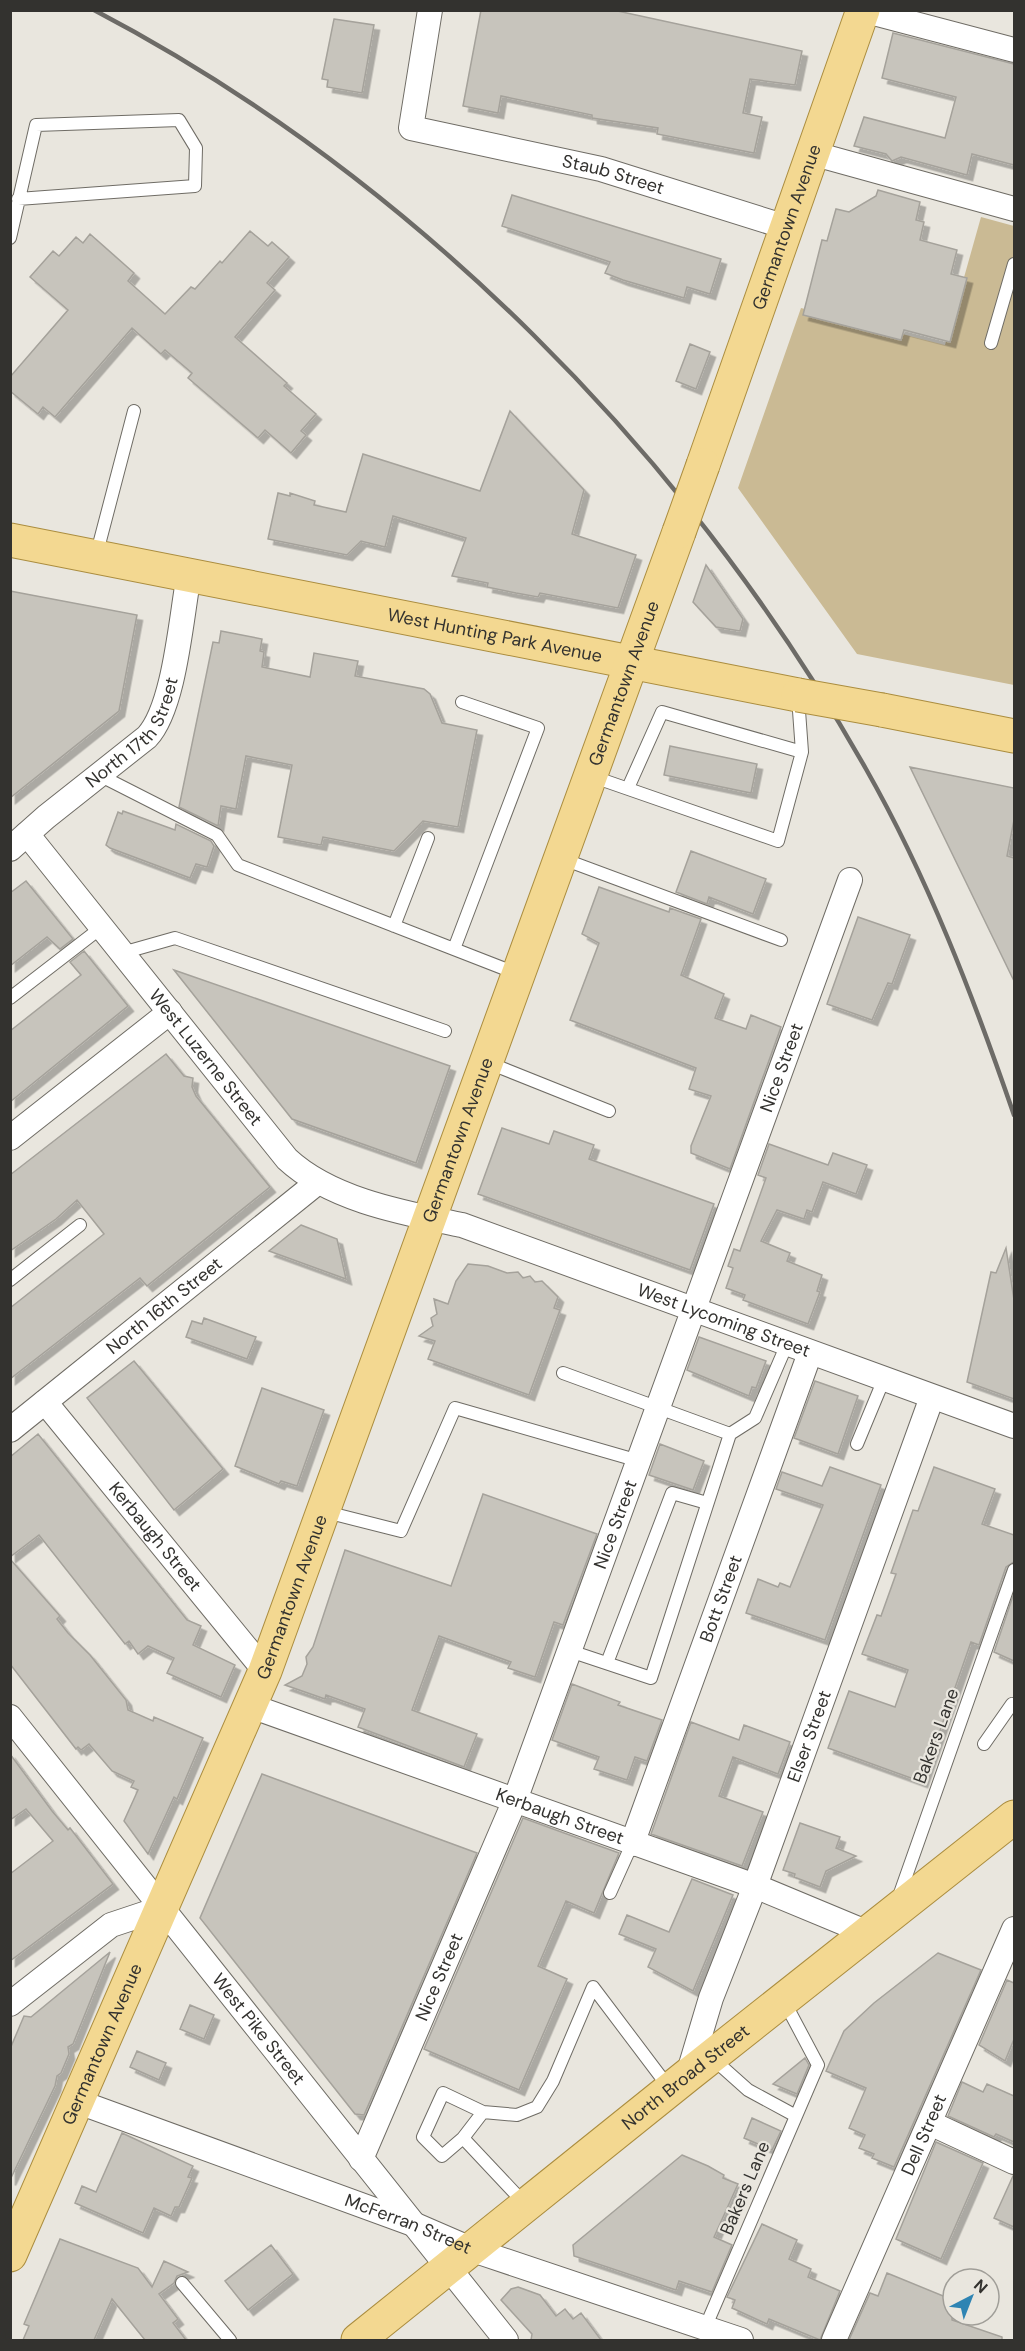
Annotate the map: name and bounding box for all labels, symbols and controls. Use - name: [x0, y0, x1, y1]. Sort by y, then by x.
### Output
- street label: Germantown Avenue: [746, 141, 827, 313]
- street label: Staub Street: [560, 149, 667, 200]
- street label: Germantown Avenue: [583, 598, 665, 769]
- street label: West Hunting Park Avenue: [385, 602, 604, 668]
- street label: North 17th Street: [81, 675, 184, 793]
- street label: West Luzerne Street: [144, 984, 268, 1131]
- street label: Nice Street: [754, 1020, 809, 1116]
- street label: Germantown Avenue: [417, 1054, 499, 1226]
- street label: North 16th Street: [101, 1252, 227, 1360]
- street label: West Lycoming Street: [634, 1278, 813, 1363]
- street label: Nice Street: [588, 1476, 643, 1572]
- street label: Kerbaugh Street: [103, 1477, 207, 1596]
- street label: Germantown Avenue: [251, 1511, 333, 1683]
- street label: Bott Street: [694, 1552, 748, 1646]
- street label: Bakers Lane: [908, 1685, 964, 1787]
- street label: Elser Street: [782, 1687, 837, 1785]
- street label: Kerbaugh Street: [493, 1782, 627, 1850]
- street label: Nice Street: [410, 1929, 468, 2025]
- street label: Germantown Avenue: [56, 1960, 148, 2129]
- street label: West Pike Street: [207, 1968, 310, 2090]
- street label: North Broad Street: [617, 2019, 754, 2135]
- street label: Dell Street: [896, 2090, 952, 2179]
- street label: Bakers Lane: [714, 2137, 776, 2239]
- street label: McFerran Street: [341, 2188, 475, 2260]
- north arrow: [941, 2267, 1001, 2327]
- text: N: [969, 2275, 992, 2298]

